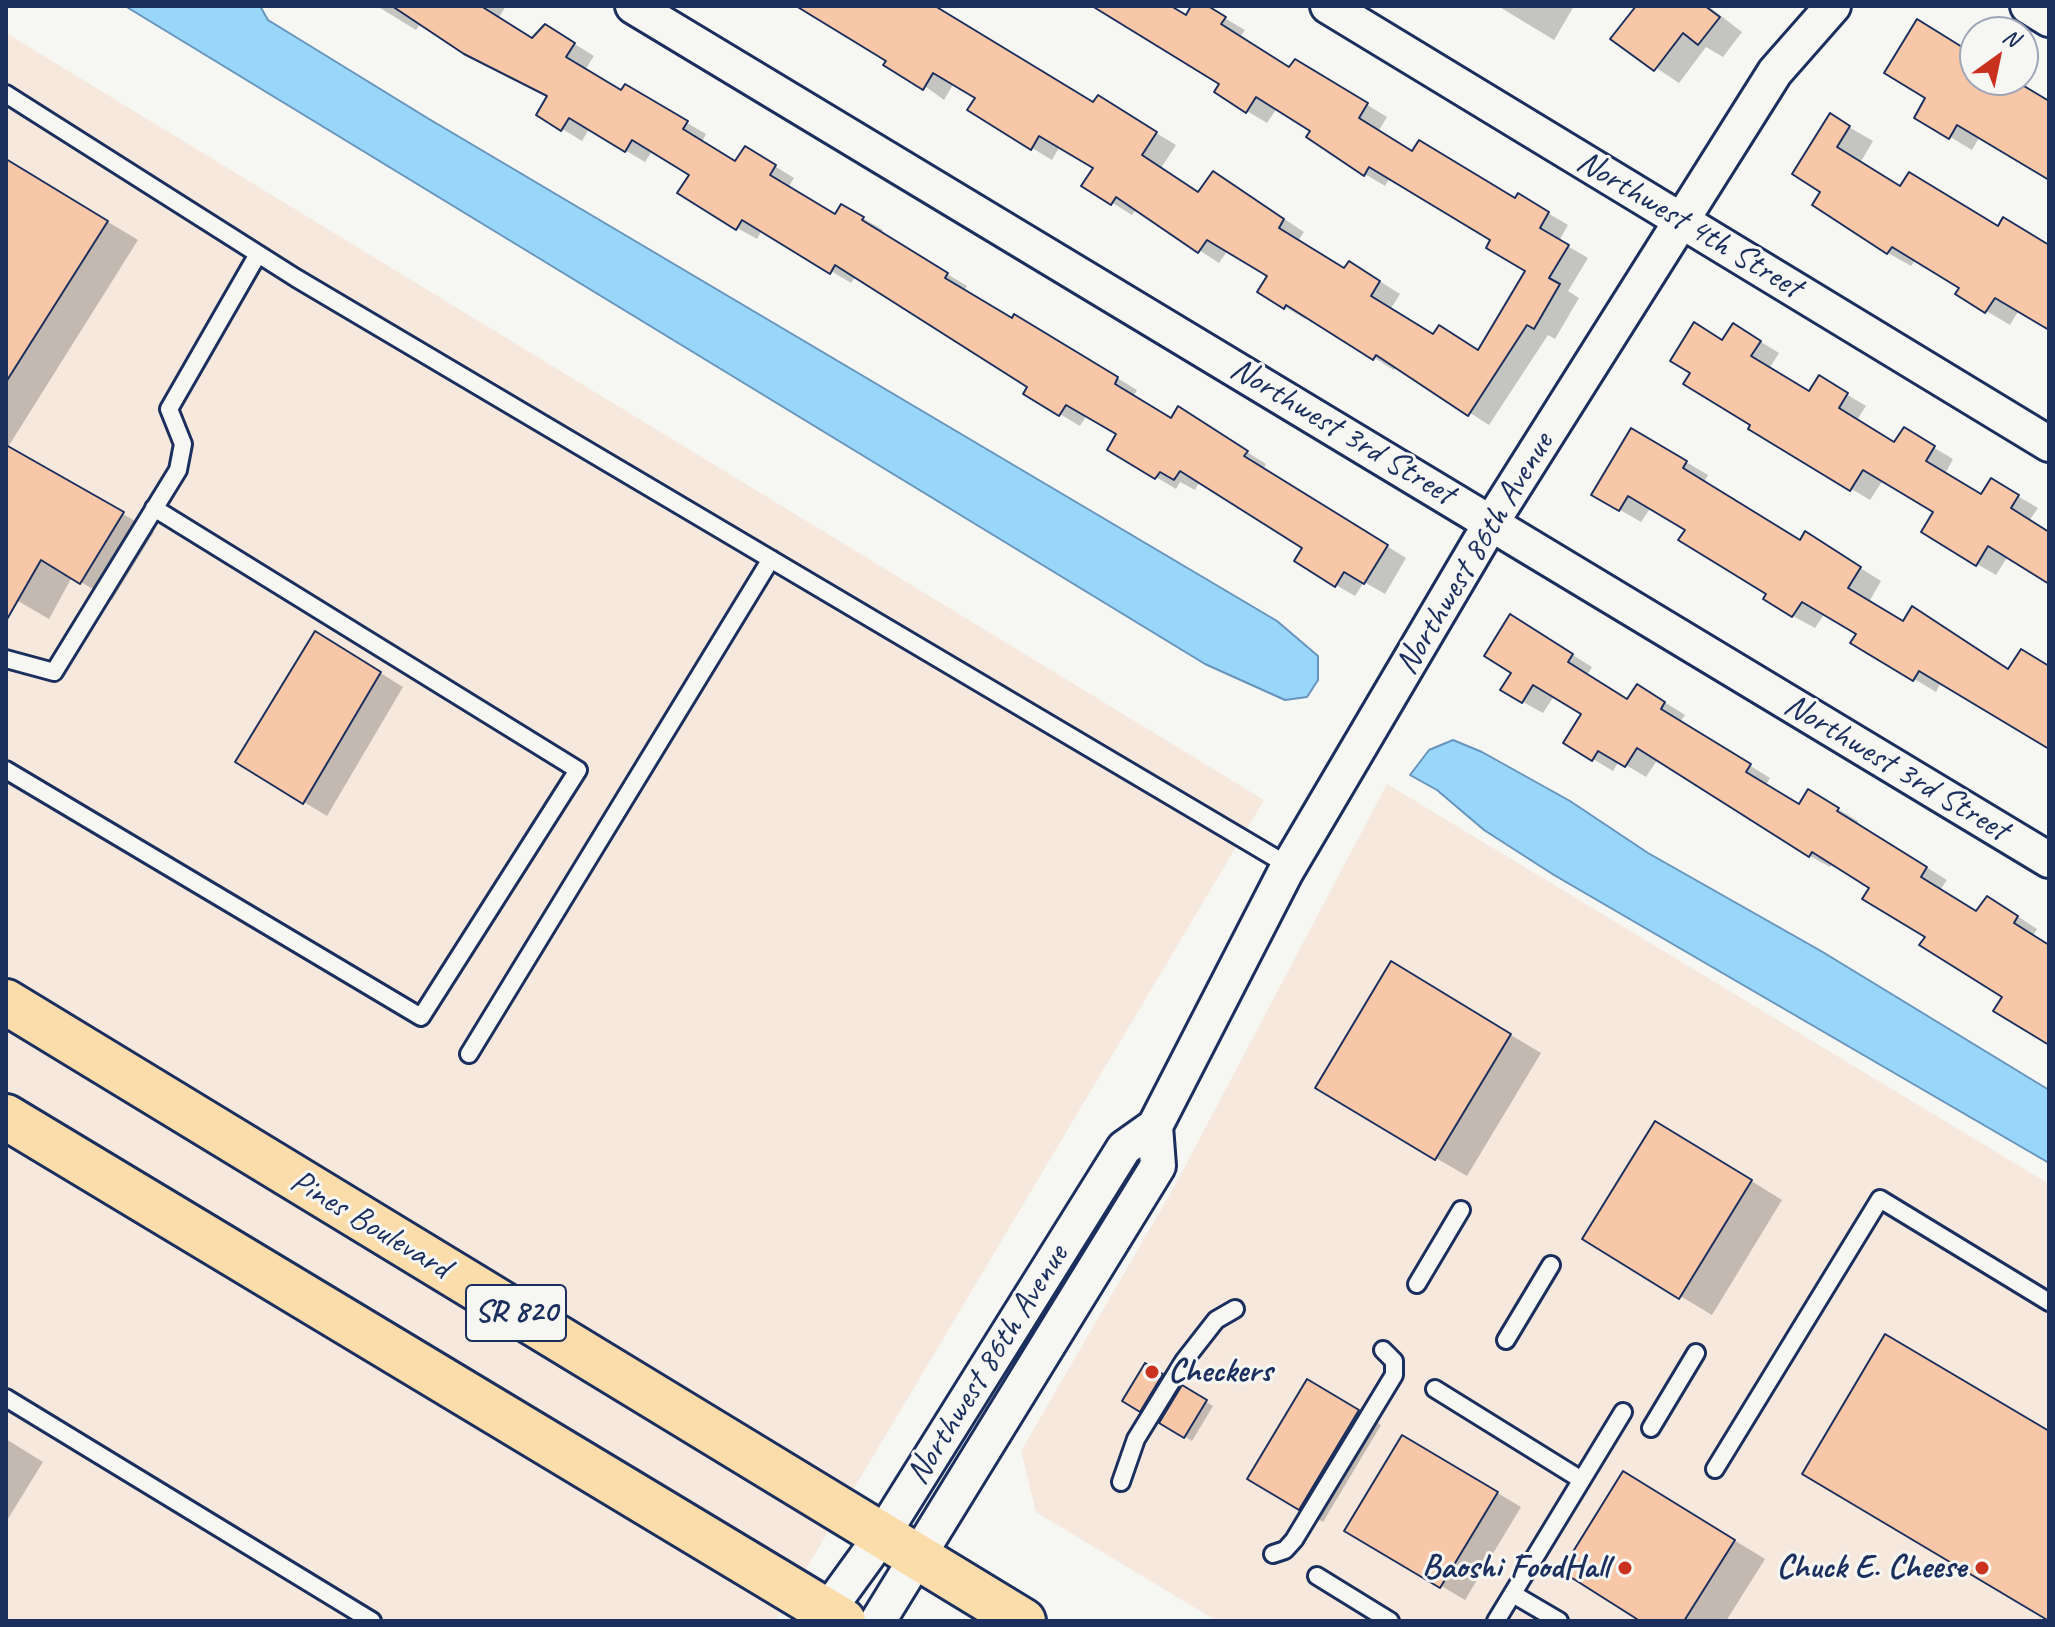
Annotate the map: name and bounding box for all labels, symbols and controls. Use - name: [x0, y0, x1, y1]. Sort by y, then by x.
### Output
- north arrow: [1959, 16, 2039, 96]
- text: N: [1998, 22, 2024, 53]
- street label: Northwest 4th Street: [1569, 142, 1809, 308]
- street label: Northwest 3rd Street: [1223, 349, 1461, 515]
- street label: Northwest 86th Avenue: [1387, 426, 1563, 682]
- street label: Northwest 3rd Street: [1777, 685, 2015, 851]
- street label: Pines Boulevard: [283, 1161, 457, 1289]
- street label: Northwest 86th Avenue: [898, 1238, 1078, 1492]
- road number: SR 820: [466, 1285, 566, 1341]
- place label: Checkers: [1168, 1352, 1272, 1392]
- marker: Checkers: [1143, 1363, 1161, 1381]
- place label: Baoshi FoodHall: [1422, 1548, 1609, 1588]
- place label: Chuck E. Cheese: [1777, 1548, 1966, 1588]
- marker: Baoshi FoodHall: [1616, 1559, 1634, 1577]
- marker: Chuck E. Cheese: [1973, 1559, 1991, 1577]

